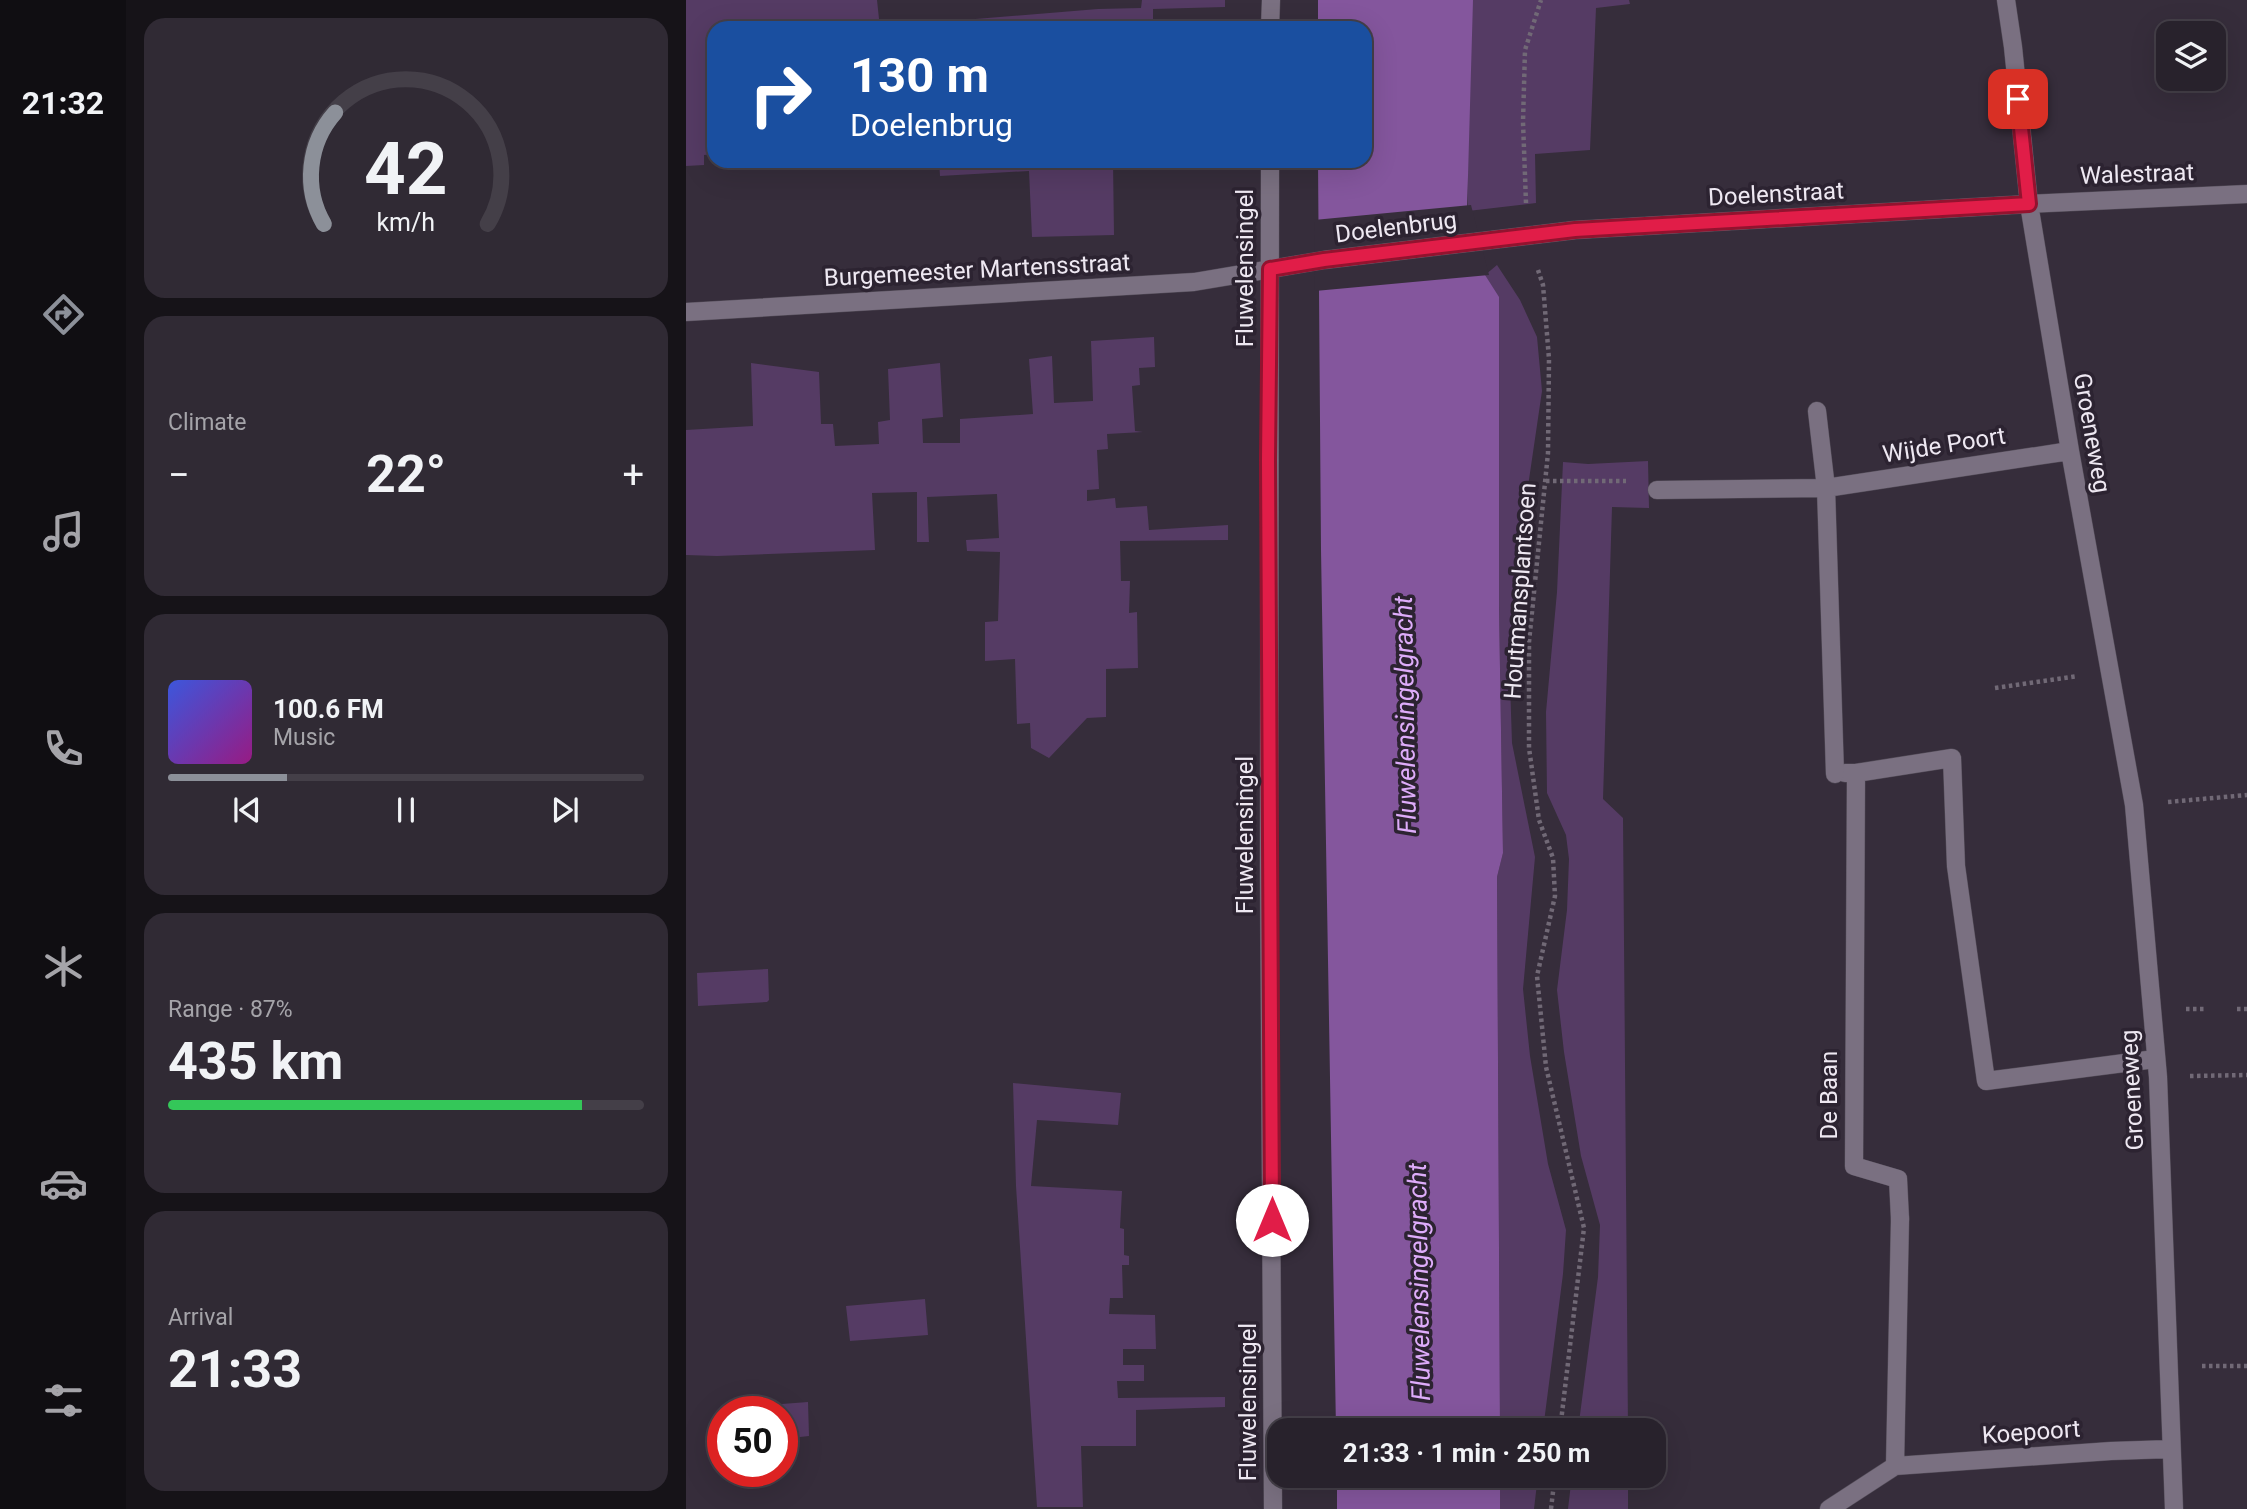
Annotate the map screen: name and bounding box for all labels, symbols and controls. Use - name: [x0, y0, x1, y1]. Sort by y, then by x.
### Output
- map controls: [2156, 21, 2226, 91]
- button: layers: [2156, 21, 2226, 91]
- text: 130 m: [850, 47, 989, 104]
- icon: right: [735, 49, 826, 140]
- pin: [1988, 69, 2048, 129]
- icon: arrive: [1999, 80, 2037, 118]
- text: 21:32: [22, 84, 104, 122]
- text: Doelenbrug: [850, 106, 1013, 144]
- text: 42: [364, 126, 448, 212]
- street label: Walestraat: [2079, 158, 2195, 190]
- street label: Doelenstraat: [1707, 176, 1845, 212]
- street label: Fluwelensingel: [1231, 189, 1259, 347]
- street label: Doelenbrug: [1334, 206, 1458, 248]
- text: km/h: [377, 208, 435, 237]
- street label: Burgemeester Martensstraat: [823, 248, 1131, 292]
- icon: directions: [39, 290, 88, 339]
- street label: Groeneweg: [2068, 371, 2116, 495]
- text: Climate: [168, 409, 247, 436]
- street label: Wijde Poort: [1881, 421, 2008, 469]
- text: 22°: [366, 444, 446, 505]
- text: −: [168, 453, 190, 497]
- text: +: [622, 453, 644, 497]
- street label: Houtmansplantsoen: [1498, 482, 1542, 700]
- icon: music: [39, 507, 88, 556]
- water label: Fluwelensingelgracht: [1388, 595, 1422, 834]
- text: 100.6 FM: [273, 694, 384, 724]
- icon: phone: [39, 724, 88, 773]
- text: Music: [273, 724, 335, 751]
- street label: Fluwelensingel: [1231, 756, 1259, 914]
- icon: previous: [228, 791, 266, 829]
- icon: pause: [387, 791, 425, 829]
- icon: next: [546, 791, 584, 829]
- icon: climate: [39, 942, 88, 991]
- text: Range · 87%: [168, 996, 293, 1023]
- street label: Groeneweg: [2115, 1029, 2149, 1151]
- text: 435 km: [168, 1031, 343, 1092]
- street label: De Baan: [1815, 1051, 1843, 1139]
- icon: car: [39, 1159, 88, 1208]
- water label: Fluwelensingelgracht: [1402, 1162, 1436, 1401]
- position arrow: [1235, 1183, 1309, 1257]
- text: Arrival: [168, 1304, 233, 1331]
- street label: Fluwelensingel: [1234, 1323, 1262, 1481]
- text: 21:33: [168, 1339, 302, 1400]
- icon: filters: [39, 1376, 88, 1425]
- speed limit sign: 50: [707, 1396, 798, 1487]
- street label: Koepoort: [1981, 1415, 2081, 1449]
- text: 21:33 · 1 min · 250 m: [1343, 1438, 1590, 1468]

